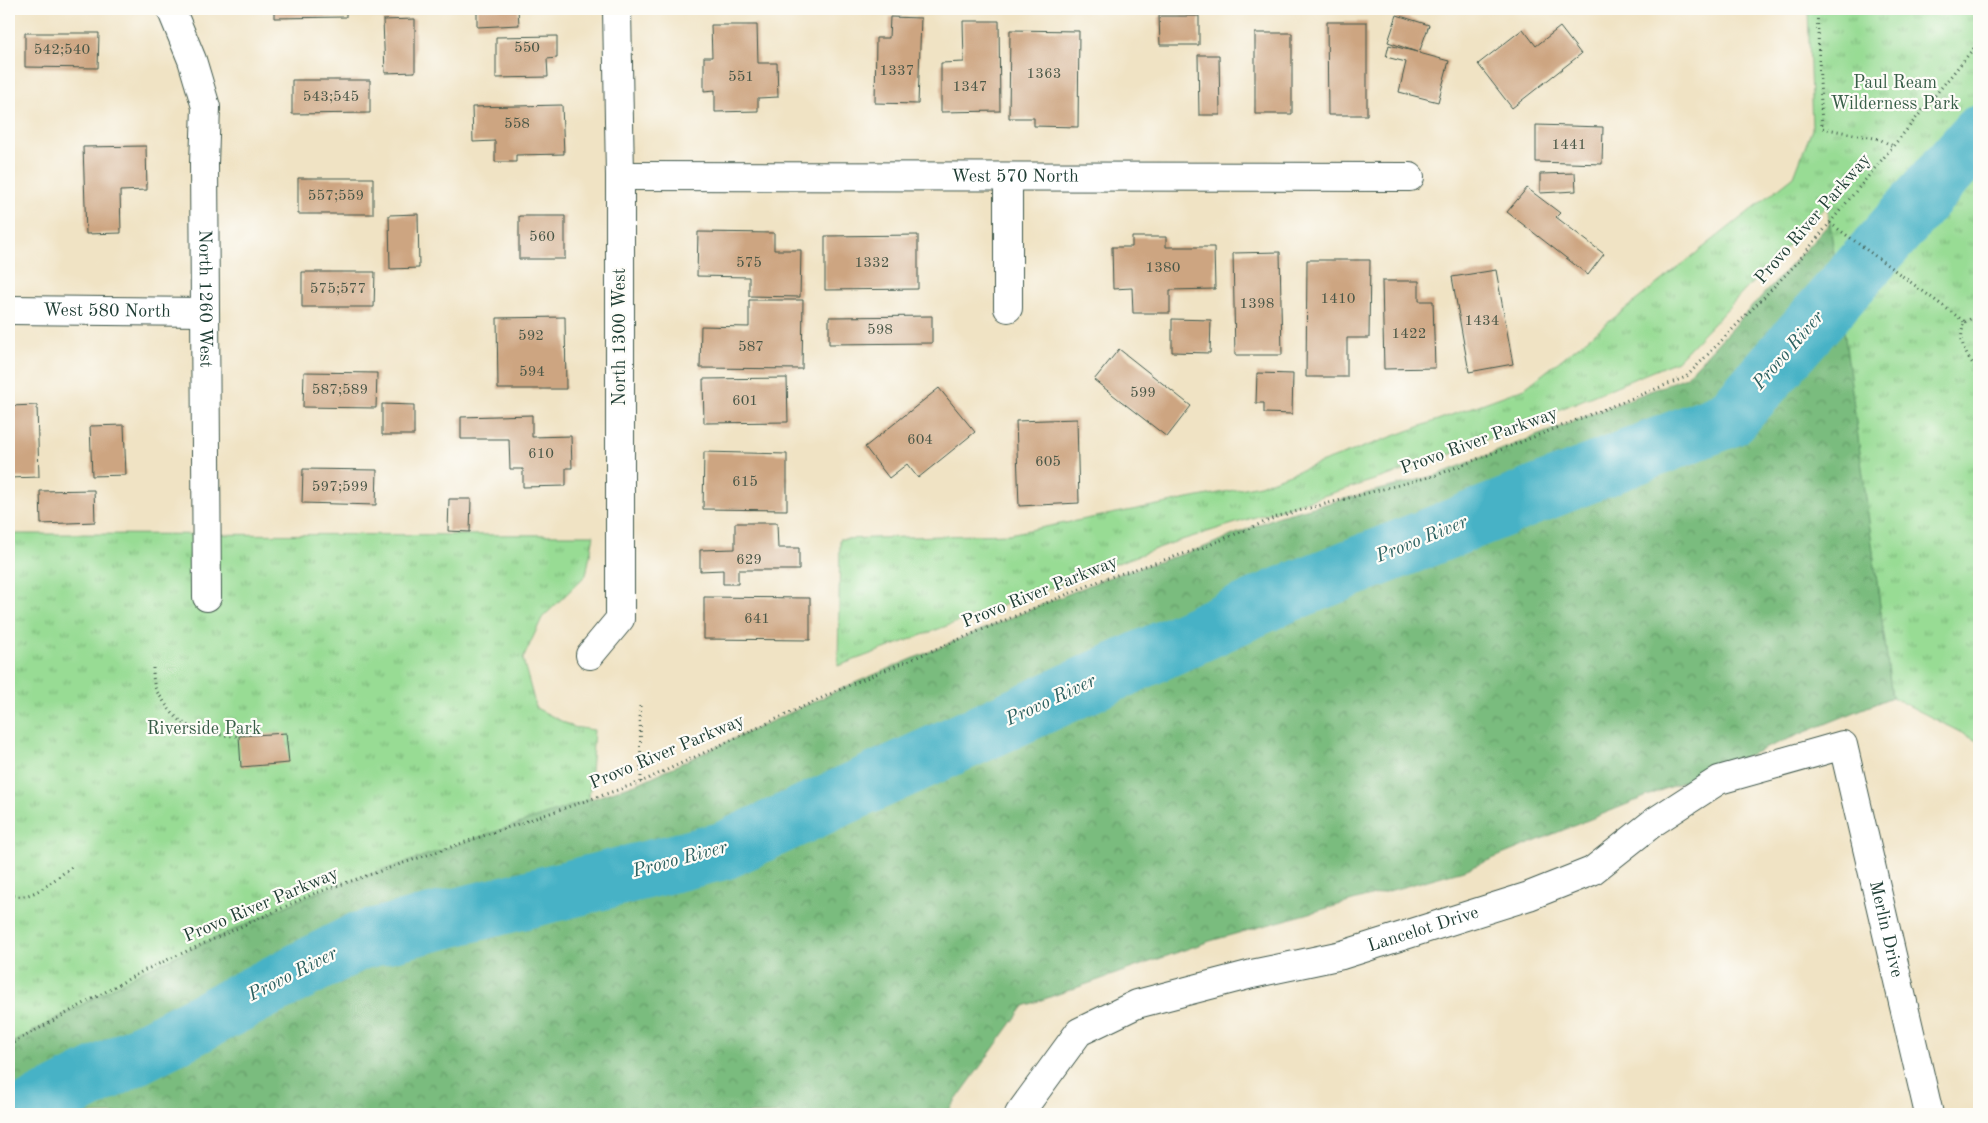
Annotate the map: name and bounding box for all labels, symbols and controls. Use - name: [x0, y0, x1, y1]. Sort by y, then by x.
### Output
- house number: 550: [514, 41, 540, 56]
- house number: 542;540: [34, 43, 90, 58]
- house number: 1337: [880, 64, 914, 79]
- house number: 1363: [1027, 67, 1061, 82]
- house number: 551: [728, 70, 754, 85]
- park label: Paul Ream Wilderness Park: [1831, 74, 1959, 113]
- house number: 1347: [953, 80, 987, 95]
- house number: 543;545: [303, 90, 359, 105]
- house number: 558: [504, 117, 530, 132]
- house number: 1441: [1552, 138, 1586, 153]
- street label: Provo River Parkway: [1752, 150, 1875, 288]
- street label: West 570 North: [951, 167, 1079, 186]
- house number: 557;559: [308, 189, 364, 204]
- street label: North 1260 West: [195, 230, 214, 368]
- house number: 560: [529, 230, 555, 245]
- house number: 575: [736, 256, 762, 271]
- house number: 1332: [855, 256, 889, 271]
- house number: 1380: [1146, 261, 1180, 276]
- street label: North 1300 West: [611, 268, 629, 406]
- house number: 575;577: [310, 282, 366, 297]
- house number: 1410: [1321, 292, 1355, 307]
- house number: 1398: [1240, 297, 1274, 312]
- street label: West 580 North: [43, 301, 171, 321]
- water label: Provo River: [1749, 308, 1829, 395]
- house number: 1434: [1465, 314, 1499, 329]
- house number: 598: [867, 323, 893, 338]
- house number: 1422: [1392, 327, 1426, 342]
- house number: 592: [518, 329, 544, 344]
- house number: 587: [738, 340, 764, 355]
- house number: 594: [519, 365, 545, 380]
- house number: 587;589: [312, 383, 368, 398]
- house number: 599: [1130, 386, 1156, 401]
- house number: 601: [732, 394, 758, 409]
- street label: Provo River Parkway: [1398, 404, 1561, 478]
- house number: 604: [907, 433, 933, 448]
- house number: 610: [528, 447, 554, 462]
- house number: 605: [1035, 455, 1061, 470]
- house number: 615: [732, 475, 758, 490]
- house number: 597;599: [312, 480, 368, 495]
- water label: Provo River: [1373, 513, 1471, 567]
- street label: Provo River Parkway: [960, 552, 1121, 631]
- house number: 629: [736, 553, 762, 568]
- house number: 641: [744, 612, 770, 627]
- water label: Provo River: [1002, 672, 1100, 731]
- street label: Provo River Parkway: [587, 711, 747, 793]
- park label: Riverside Park: [147, 720, 261, 738]
- water label: Provo River: [630, 838, 730, 882]
- street label: Provo River Parkway: [181, 864, 341, 946]
- street label: Merlin Drive: [1866, 879, 1906, 979]
- street label: Lancelot Drive: [1366, 903, 1481, 955]
- water label: Provo River: [245, 944, 341, 1006]

